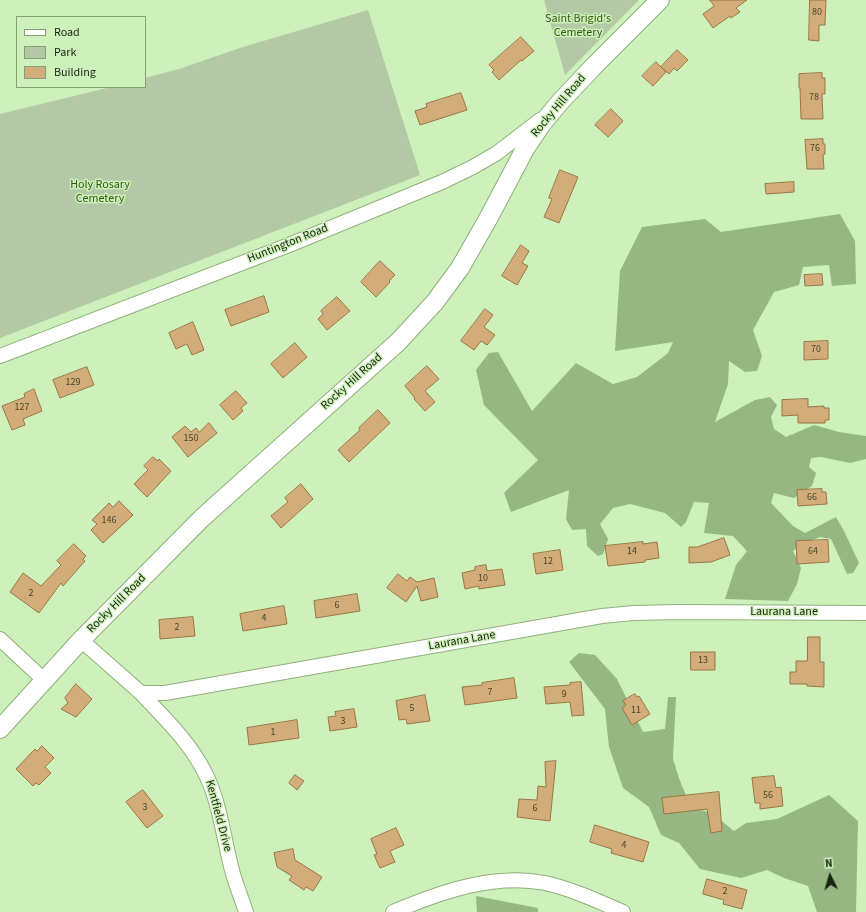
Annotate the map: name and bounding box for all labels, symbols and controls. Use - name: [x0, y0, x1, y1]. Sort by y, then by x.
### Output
- house number: 80: [812, 7, 822, 19]
- park label: Saint Brigid's Cemetery: [545, 12, 611, 40]
- legend: [16, 16, 146, 88]
- text: Road: [54, 24, 80, 41]
- text: Park: [54, 44, 76, 61]
- text: Building: [54, 64, 96, 81]
- street label: Rocky Hill Road: [529, 72, 589, 140]
- house number: 78: [809, 92, 819, 104]
- house number: 76: [810, 143, 820, 155]
- park label: Holy Rosary Cemetery: [70, 178, 130, 206]
- street label: Huntington Road: [246, 221, 330, 267]
- house number: 70: [811, 344, 821, 356]
- street label: Rocky Hill Road: [318, 351, 386, 413]
- house number: 129: [66, 377, 80, 389]
- house number: 127: [15, 402, 29, 414]
- house number: 150: [184, 433, 198, 445]
- house number: 66: [807, 492, 817, 504]
- house number: 146: [102, 515, 116, 527]
- house number: 14: [627, 546, 637, 558]
- house number: 64: [808, 546, 818, 558]
- house number: 12: [543, 556, 553, 568]
- street label: Rocky Hill Road: [84, 571, 150, 637]
- house number: 10: [478, 573, 488, 585]
- house number: 2: [29, 588, 33, 600]
- house number: 6: [335, 600, 339, 612]
- street label: Laurana Lane: [750, 605, 818, 619]
- house number: 4: [262, 613, 266, 625]
- house number: 2: [175, 622, 179, 634]
- street label: Laurana Lane: [427, 628, 497, 654]
- house number: 13: [698, 655, 708, 667]
- house number: 7: [488, 687, 492, 699]
- house number: 9: [562, 689, 566, 701]
- house number: 5: [410, 703, 414, 715]
- house number: 11: [631, 705, 641, 717]
- house number: 3: [341, 716, 345, 728]
- house number: 1: [271, 727, 275, 739]
- street label: Kentfield Drive: [201, 778, 235, 854]
- house number: 56: [763, 790, 773, 802]
- house number: 3: [143, 802, 147, 814]
- house number: 6: [533, 803, 537, 815]
- house number: 4: [622, 840, 626, 852]
- north arrow: [810, 856, 850, 896]
- text: N: [825, 856, 833, 871]
- house number: 2: [723, 886, 727, 898]

